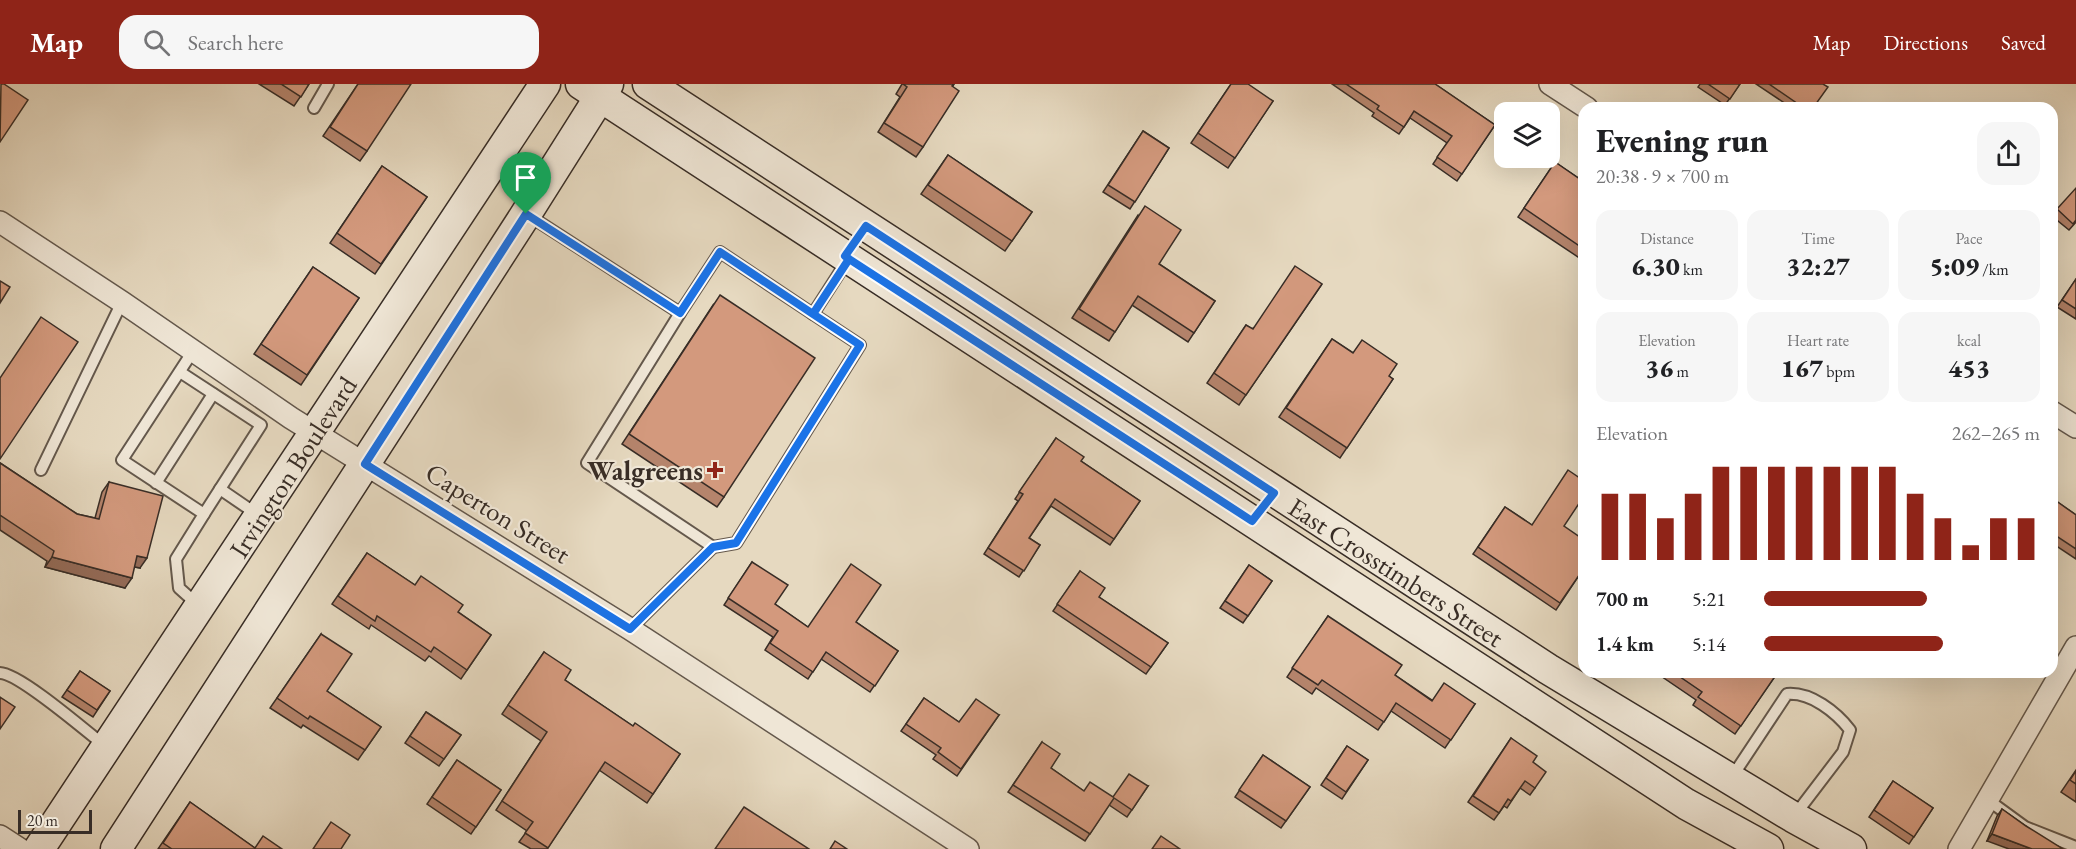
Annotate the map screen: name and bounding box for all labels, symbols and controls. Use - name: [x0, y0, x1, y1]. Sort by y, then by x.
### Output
- search box: [119, 15, 539, 69]
- text: Map: [30, 24, 83, 60]
- icon: search: [140, 26, 173, 59]
- text: Search here: [188, 28, 283, 57]
- text: Map: [1813, 29, 1850, 56]
- text: Directions: [1883, 29, 1968, 56]
- text: Saved: [2001, 29, 2046, 56]
- map controls: [1494, 102, 1560, 168]
- button: layers: [1494, 102, 1560, 168]
- text: Evening run: [1596, 119, 1768, 162]
- button: share: [1977, 122, 2040, 185]
- pin: [500, 152, 551, 214]
- icon: arrive: [509, 161, 542, 194]
- text: 20:38 · 9 × 700 m: [1596, 163, 1729, 189]
- text: Distance: [1640, 228, 1694, 249]
- text: Time: [1801, 228, 1835, 249]
- text: Pace: [1956, 228, 1982, 249]
- text: 6.30: [1631, 249, 1680, 283]
- text: 32:27: [1786, 249, 1850, 283]
- text: 5:09: [1929, 249, 1979, 283]
- text: km: [1680, 259, 1703, 280]
- text: /km: [1979, 259, 2009, 280]
- text: Elevation: [1638, 330, 1696, 351]
- text: Heart rate: [1787, 330, 1849, 351]
- text: kcal: [1957, 330, 1981, 351]
- text: 36: [1645, 351, 1673, 385]
- text: 167: [1781, 351, 1823, 385]
- text: 453: [1948, 351, 1990, 385]
- text: m: [1673, 361, 1689, 382]
- text: bpm: [1823, 361, 1855, 382]
- street label: Irvington Boulevard: [221, 369, 365, 564]
- text: Elevation: [1596, 420, 1668, 446]
- text: 262–265 m: [1952, 420, 2040, 446]
- place label: Walgreens: [587, 453, 703, 488]
- street label: Caperton Street: [419, 455, 577, 572]
- marker: Walgreens: [708, 463, 722, 477]
- street label: East Crosstimbers Street: [1282, 489, 1511, 655]
- text: 700 m: [1596, 586, 1649, 612]
- text: 5:21: [1692, 586, 1726, 612]
- text: 1.4 km: [1596, 631, 1654, 657]
- text: 5:14: [1692, 631, 1726, 657]
- scale bar: [18, 807, 92, 834]
- text: 20 m: [27, 810, 58, 831]

